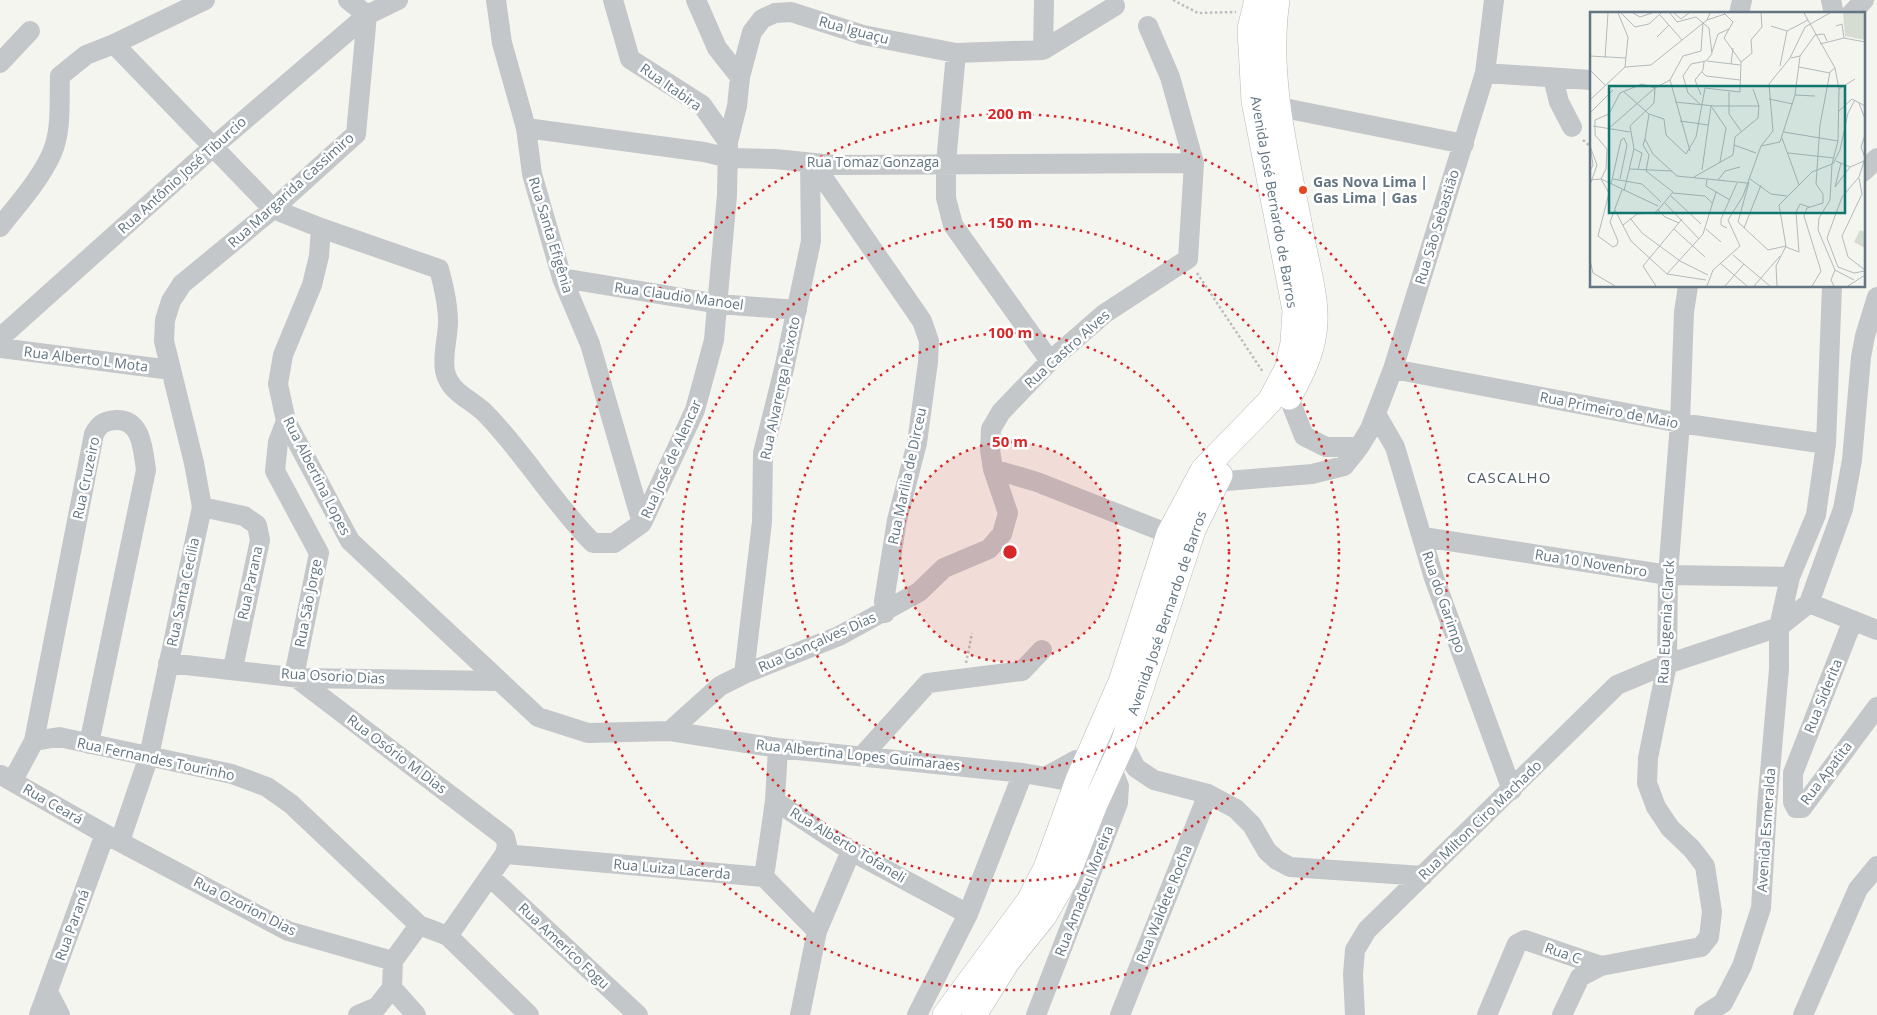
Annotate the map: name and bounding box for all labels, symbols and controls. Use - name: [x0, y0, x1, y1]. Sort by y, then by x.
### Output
- street label: Rua Iguaçu: [817, 11, 891, 48]
- inset map: [1590, 12, 1864, 288]
- street label: Rua Itabira: [637, 58, 706, 115]
- street label: Avenida José Bernardo de Barros: [1246, 94, 1303, 310]
- text: 200 m: [988, 103, 1032, 123]
- street label: Rua Antônio José Tiburcio: [113, 112, 250, 237]
- street label: Rua Margarida Cassimiro: [224, 128, 358, 251]
- street label: Rua Tomaz Gonzaga: [807, 152, 939, 171]
- street label: Rua São Sebastião: [1410, 167, 1463, 287]
- place label: Gas Nova Lima | Gas Lima | Gas: [1313, 172, 1428, 207]
- street label: Rua Santa Efigênia: [525, 174, 578, 295]
- marker: Gas Nova Lima | Gas Lima | Gas: [1297, 184, 1309, 196]
- text: 150 m: [988, 212, 1032, 232]
- street label: Rua Claudio Manoel: [613, 277, 745, 314]
- street label: Rua Castro Alves: [1020, 305, 1114, 392]
- street label: Rua Alvarenga Peixoto: [755, 315, 804, 461]
- text: 100 m: [988, 322, 1032, 342]
- street label: Rua Alberto L Mota: [23, 341, 149, 376]
- street label: Rua Primeiro de Maio: [1538, 387, 1680, 432]
- street label: Rua José de Alencar: [636, 396, 705, 521]
- street label: Rua Marilia de Dirceu: [883, 406, 930, 546]
- street label: Rua Albertina Lopes: [279, 413, 356, 539]
- text: 50 m: [992, 431, 1028, 451]
- street label: Rua Cruzeiro: [67, 435, 104, 521]
- district label: CASCALHO: [1467, 467, 1551, 487]
- street label: Avenida José Bernardo de Barros: [1123, 508, 1211, 718]
- street label: Rua Santa Cecilia: [162, 536, 203, 648]
- centre of rings: [1001, 543, 1019, 561]
- street label: Rua Parana: [232, 544, 267, 621]
- street label: Rua 10 Novenbro: [1534, 544, 1649, 581]
- street label: Rua do Garimpo: [1418, 548, 1471, 655]
- street label: Rua São Jorge: [290, 557, 325, 649]
- street label: Rua Eugenia Clarck: [1653, 559, 1678, 684]
- street label: Rua Gonçalves Dias: [755, 607, 879, 676]
- street label: Rua Siderita: [1799, 656, 1846, 736]
- street label: Rua Osorio Dias: [281, 663, 386, 688]
- street label: Rua Osório M Dias: [344, 710, 451, 798]
- street label: Rua Fernandes Tourinho: [76, 733, 237, 785]
- street label: Rua Albertina Lopes Guimaraes: [755, 734, 961, 775]
- street label: Rua Apatita: [1795, 737, 1856, 808]
- street label: Rua Milton Ciro Machado: [1414, 756, 1545, 884]
- street label: Avenida Esmeralda: [1752, 767, 1779, 893]
- street label: Rua Ceará: [20, 779, 87, 828]
- street label: Rua Alberto Tofaneli: [787, 802, 910, 887]
- street label: Rua Amadeu Moreira: [1050, 823, 1117, 959]
- street label: Rua Waldete Rocha: [1131, 842, 1196, 966]
- street label: Rua Luiza Lacerda: [613, 854, 732, 883]
- street label: Rua Ozorion Dias: [191, 872, 300, 940]
- street label: Rua Paraná: [50, 886, 93, 963]
- street label: Rua Americo Fogu: [515, 898, 614, 993]
- street label: Rua C: [1542, 937, 1584, 968]

